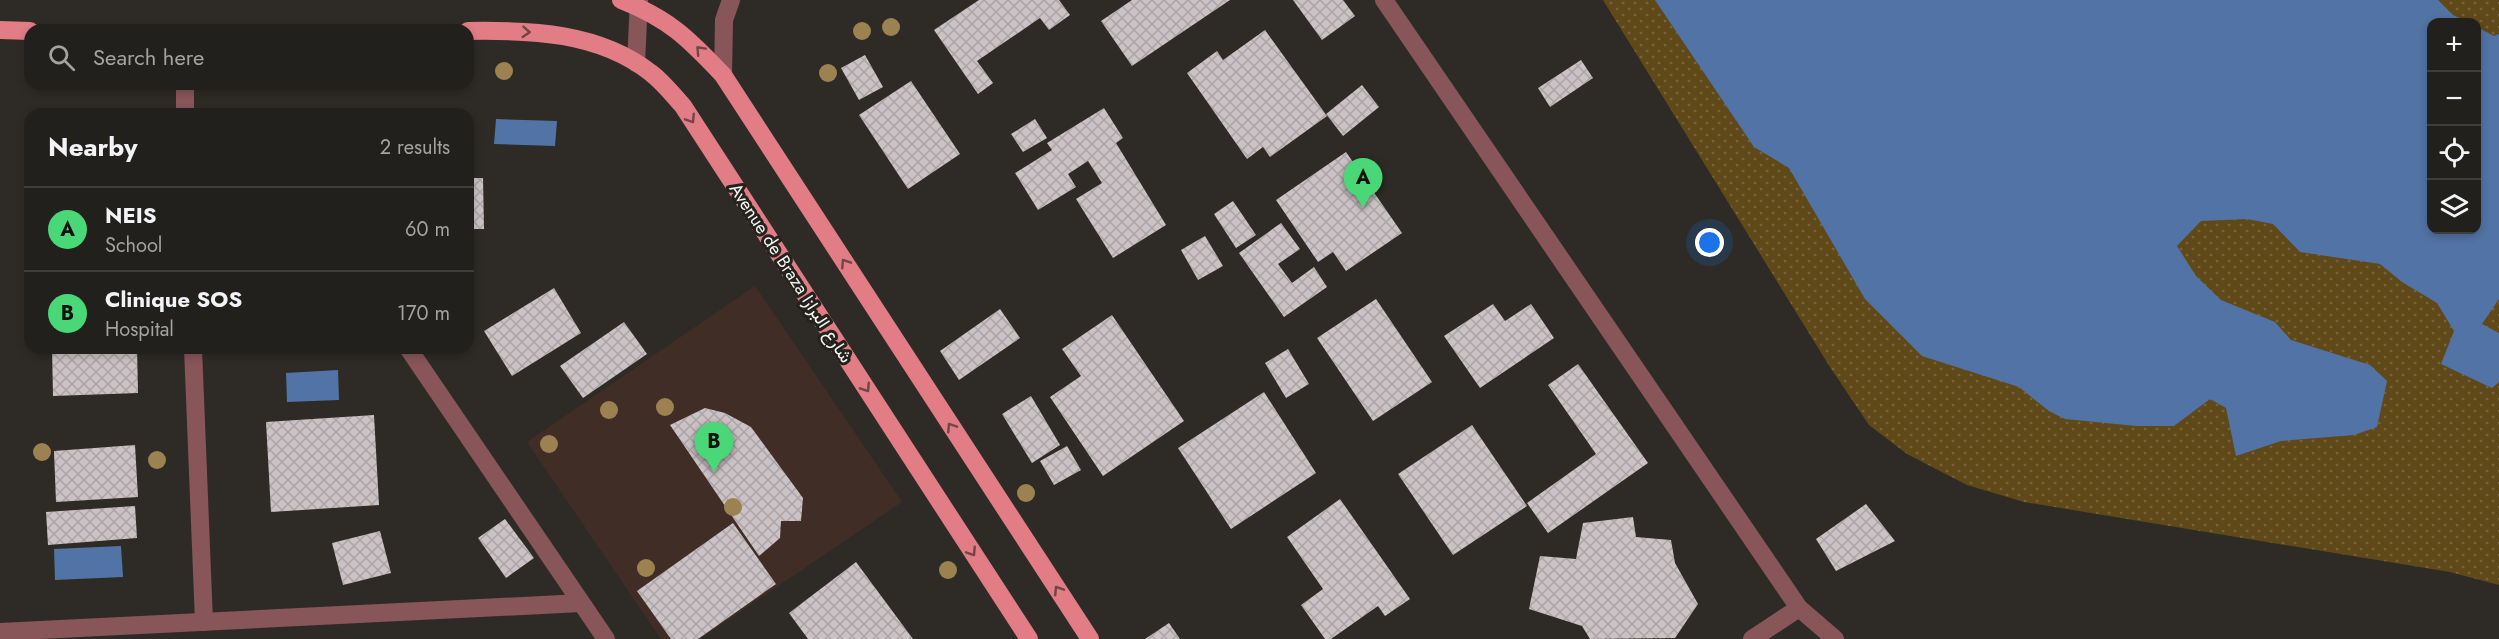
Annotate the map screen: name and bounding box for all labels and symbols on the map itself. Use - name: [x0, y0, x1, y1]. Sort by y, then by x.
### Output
- one-way arrow: [522, 25, 531, 38]
- one-way arrow: [696, 47, 707, 57]
- one-way arrow: [684, 113, 696, 123]
- pin: A: [1344, 158, 1382, 208]
- street label: Avenue de Braza شارع البرازا: [723, 178, 859, 368]
- your location: [1695, 228, 1724, 257]
- one-way arrow: [841, 259, 852, 270]
- one-way arrow: [859, 382, 871, 392]
- pin: B: [694, 422, 734, 472]
- one-way arrow: [947, 422, 958, 433]
- one-way arrow: [965, 546, 977, 556]
- one-way arrow: [1053, 586, 1065, 596]

